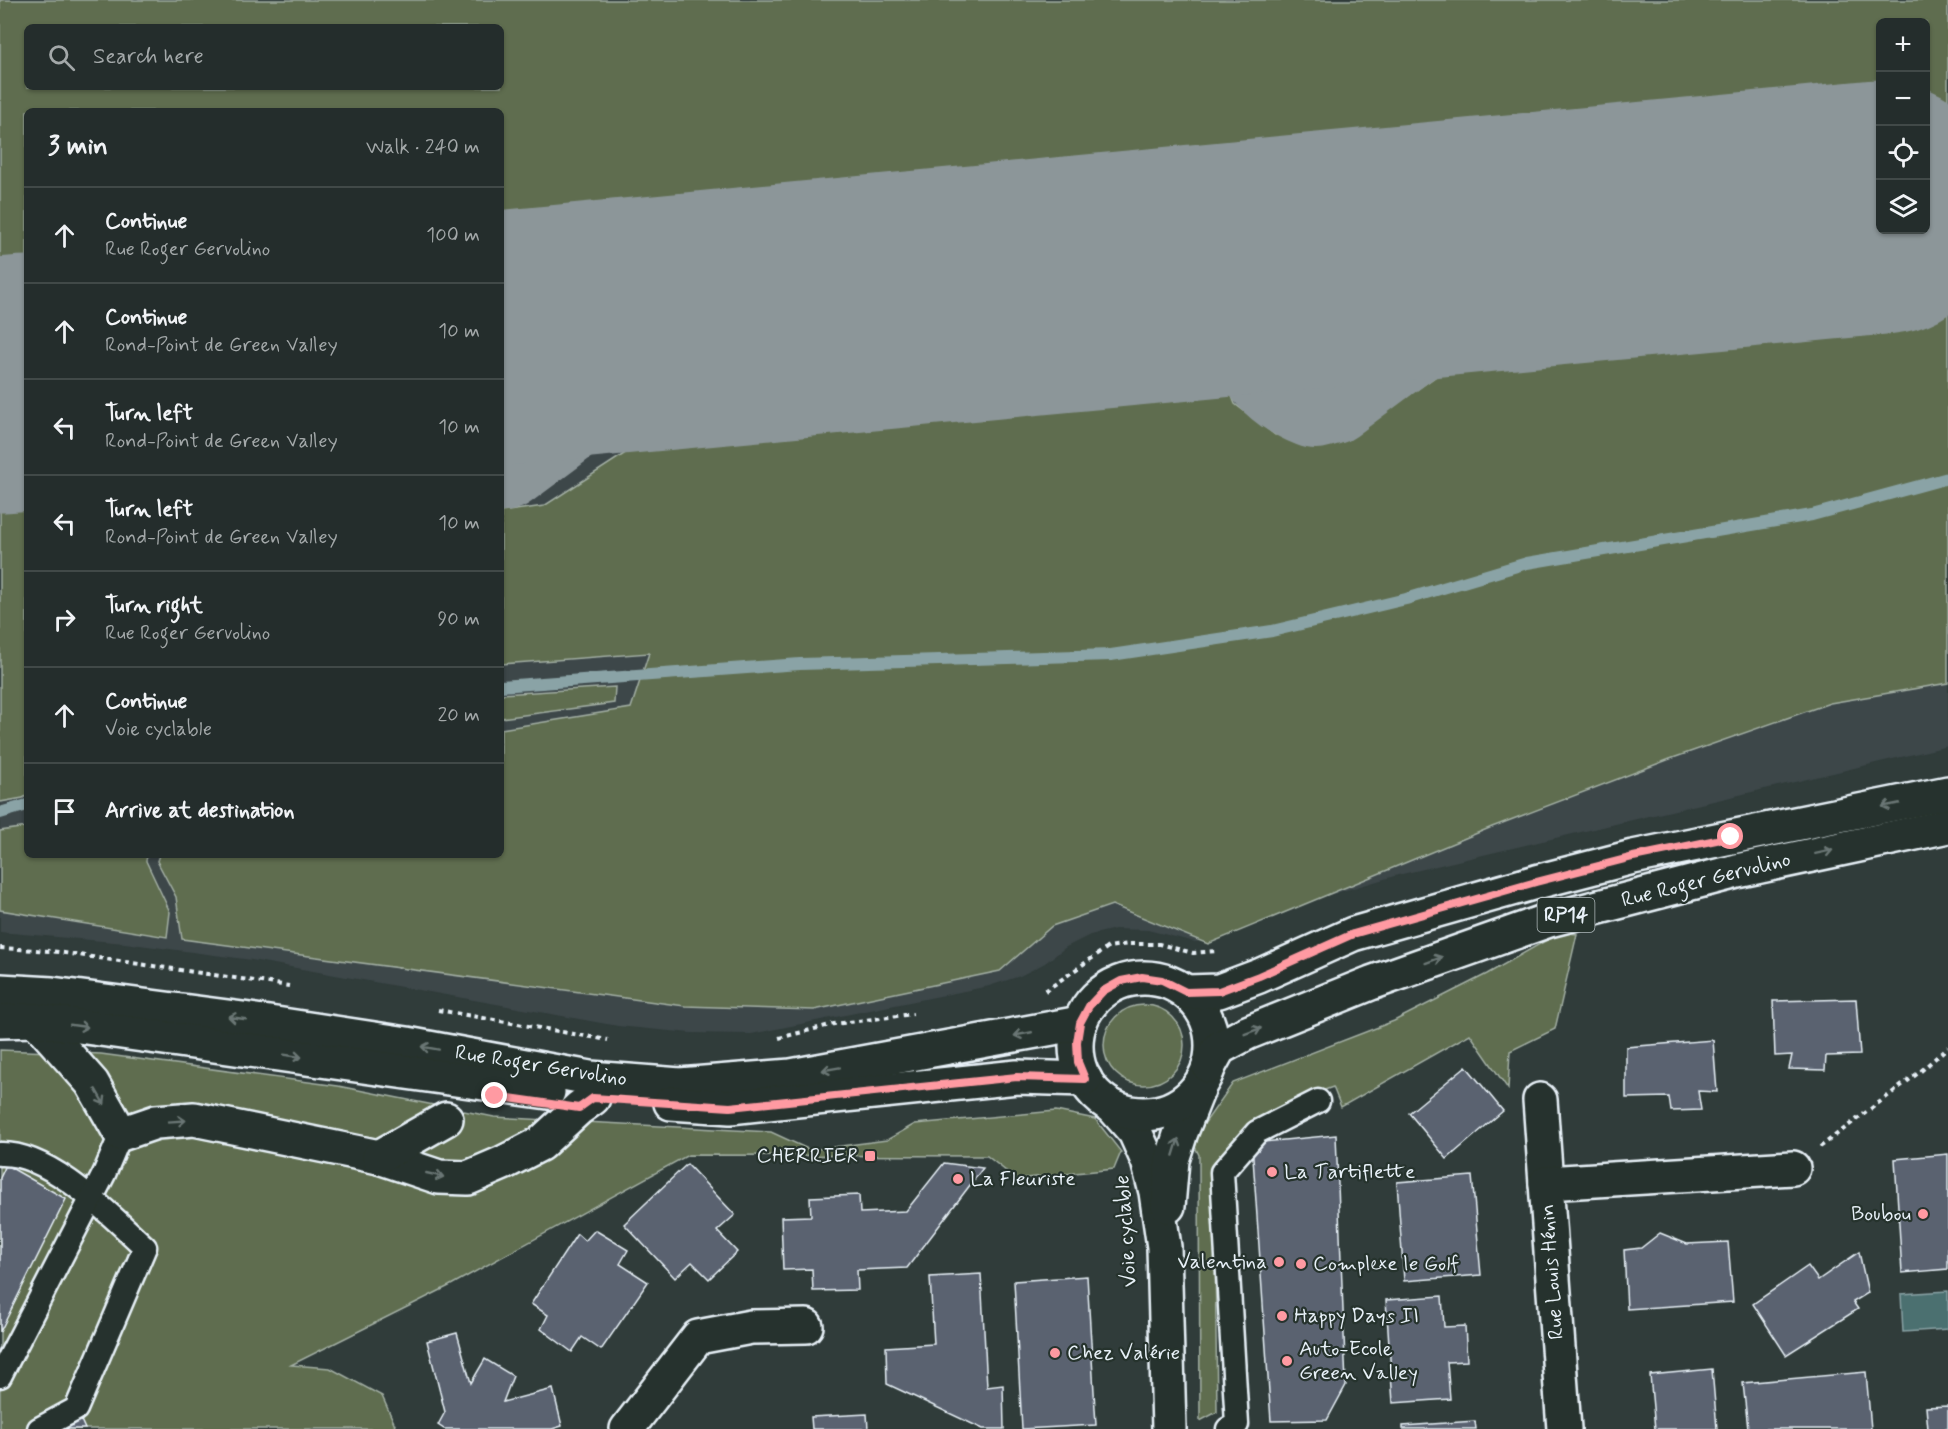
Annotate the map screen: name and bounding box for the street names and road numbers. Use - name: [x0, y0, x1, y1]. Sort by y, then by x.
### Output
- street label: Rue Roger Gervolino: [1618, 845, 1794, 917]
- road number: RP14: [1538, 898, 1594, 932]
- street label: Rue Roger Gervolino: [453, 1039, 629, 1095]
- street label: Voie cyclable: [1108, 1174, 1144, 1288]
- street label: Rue Louis Hénin: [1533, 1203, 1571, 1341]

